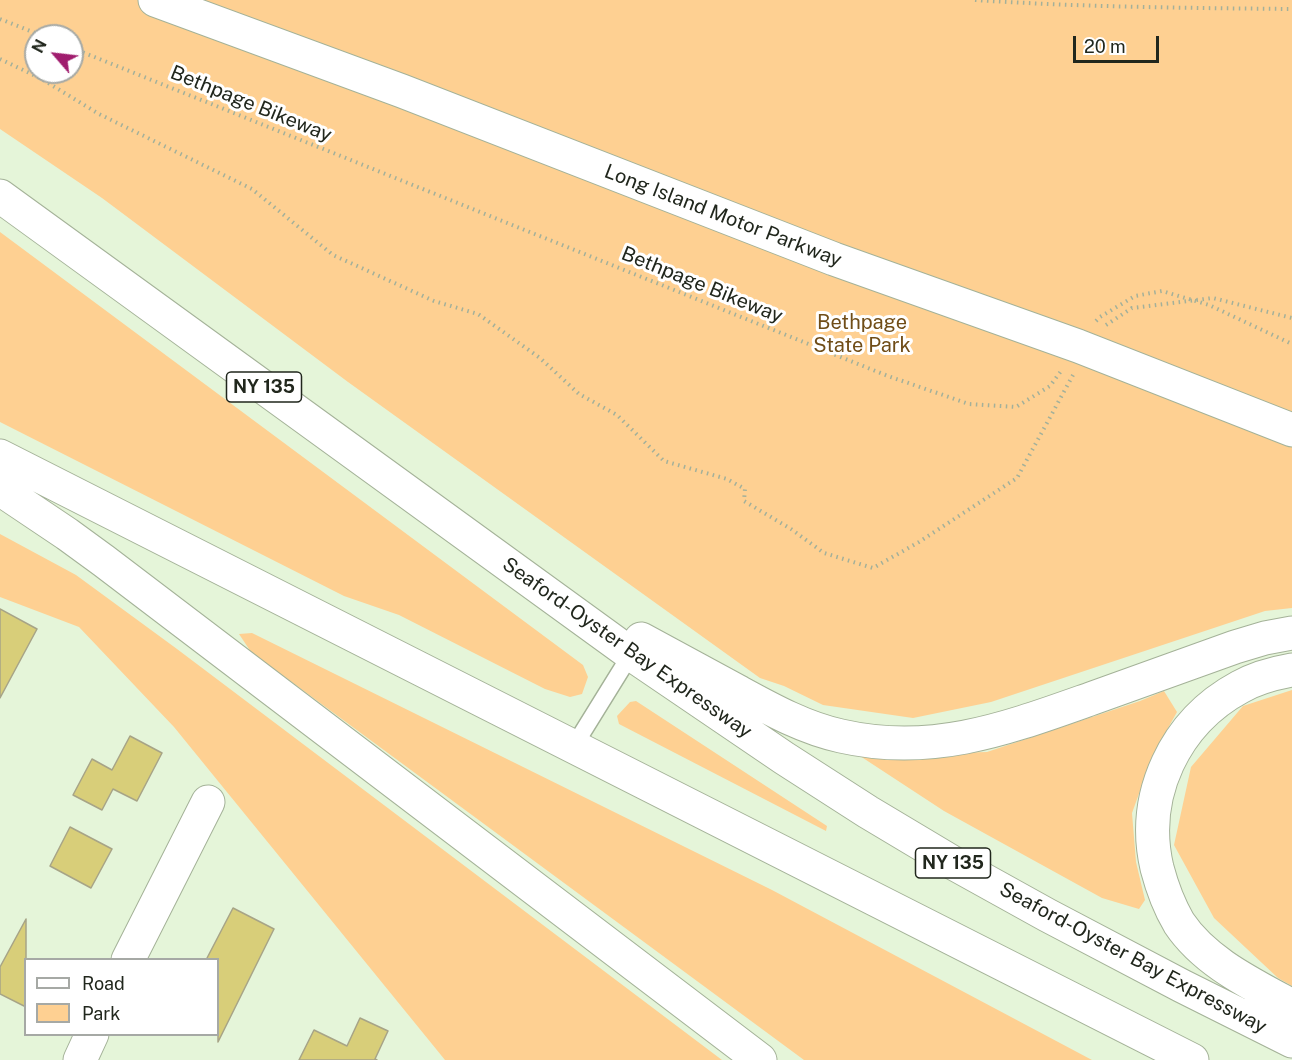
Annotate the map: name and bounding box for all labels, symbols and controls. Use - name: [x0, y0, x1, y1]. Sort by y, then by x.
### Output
- north arrow: [24, 24, 84, 84]
- scale bar: [1076, 24, 1162, 62]
- text: N: [28, 36, 51, 56]
- text: 20 m: [1084, 36, 1126, 57]
- street label: Bethpage Bikeway: [167, 61, 335, 147]
- street label: Long Island Motor Parkway: [601, 160, 845, 272]
- street label: Bethpage Bikeway: [618, 242, 786, 328]
- park label: Bethpage State Park: [813, 311, 911, 358]
- road number: NY 135: [226, 372, 302, 402]
- street label: Seaford-Oyster Bay Expressway: [498, 552, 756, 744]
- road number: NY 135: [916, 848, 990, 878]
- street label: Seaford-Oyster Bay Expressway: [995, 877, 1271, 1039]
- legend: [24, 958, 219, 1036]
- text: Road: [82, 973, 125, 994]
- text: Park: [82, 1003, 120, 1024]

